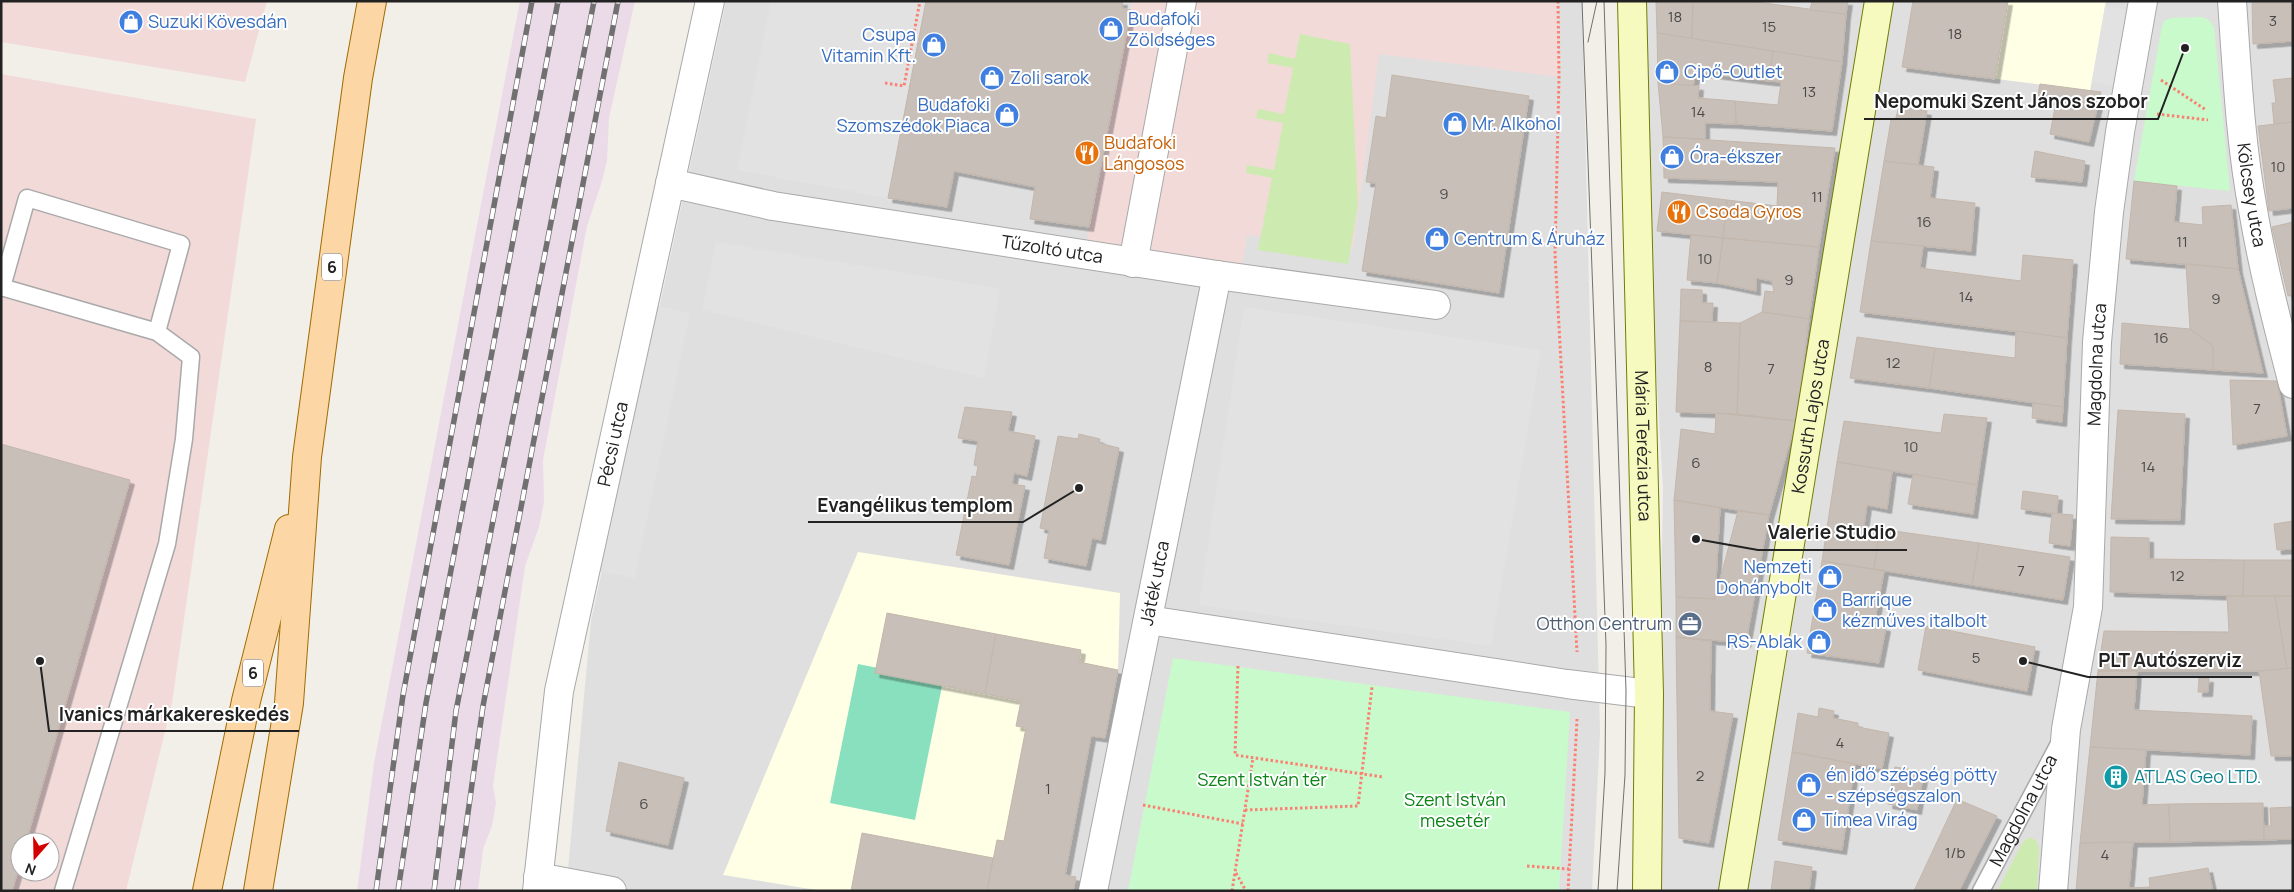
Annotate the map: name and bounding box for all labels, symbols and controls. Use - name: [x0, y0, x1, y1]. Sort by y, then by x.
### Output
- place label: Budafoki Zöldséges: [1128, 6, 1215, 51]
- house number: 18: [1668, 6, 1682, 27]
- shop icon: Suzuki Kövesdán: [118, 9, 144, 35]
- place label: Suzuki Kövesdán: [148, 9, 287, 33]
- house number: 3: [2269, 10, 2277, 31]
- shop icon: Budafoki Zöldséges: [1098, 16, 1124, 42]
- house number: 15: [1762, 16, 1776, 37]
- place label: Csupa Vitamin Kft.: [821, 22, 916, 67]
- house number: 18: [1948, 23, 1962, 44]
- shop icon: Csupa Vitamin Kft.: [921, 32, 947, 58]
- shop icon: Cipő-Outlet: [1654, 59, 1680, 85]
- place label: Cipő-Outlet: [1684, 59, 1783, 83]
- shop icon: Zoli sarok: [979, 65, 1005, 91]
- place label: Zoli sarok: [1010, 65, 1090, 89]
- house number: 13: [1802, 81, 1816, 102]
- callout: Nepomuki Szent János szobor: [1864, 85, 2158, 119]
- text: Nepomuki Szent János szobor: [1874, 88, 2148, 114]
- place label: Budafoki Szomszédok Piaca: [836, 92, 990, 137]
- house number: 14: [1691, 101, 1705, 122]
- shop icon: Budafoki Szomszédok Piaca: [994, 102, 1020, 128]
- shop icon: Mr. Alkohol: [1442, 111, 1468, 137]
- place label: Mr. Alkohol: [1472, 111, 1561, 135]
- place label: Budafoki Lángosos: [1104, 130, 1185, 175]
- restaurant icon: Budafoki Lángosos: [1074, 140, 1100, 166]
- street label: Kölcsey utca: [2232, 141, 2273, 249]
- shop icon: Óra-ékszer: [1659, 144, 1685, 170]
- place label: Óra-ékszer: [1690, 144, 1782, 168]
- house number: 10: [2271, 156, 2286, 177]
- house number: 9: [1439, 183, 1449, 204]
- house number: 11: [1811, 186, 1823, 207]
- restaurant icon: Csoda Gyros: [1666, 199, 1692, 225]
- place label: Csoda Gyros: [1696, 199, 1802, 223]
- house number: 16: [1916, 211, 1932, 232]
- shop icon: Centrum & Áruház: [1424, 226, 1450, 252]
- place label: Centrum & Áruház: [1454, 226, 1605, 250]
- street label: Tűzoltó utca: [1000, 229, 1105, 268]
- house number: 11: [2176, 231, 2188, 252]
- house number: 10: [1698, 248, 1713, 269]
- road number: 6: [322, 253, 342, 280]
- house number: 9: [1784, 269, 1794, 290]
- house number: 14: [1959, 286, 1973, 307]
- house number: 9: [2211, 288, 2221, 309]
- street label: Magdolna utca: [2081, 302, 2112, 427]
- house number: 16: [2153, 327, 2169, 348]
- street label: Kossuth Lajos utca: [1785, 337, 1834, 495]
- house number: 12: [1886, 352, 1900, 373]
- house number: 8: [1704, 356, 1712, 377]
- house number: 7: [1767, 358, 1775, 379]
- street label: Mária Terézia utca: [1630, 370, 1658, 522]
- house number: 7: [2253, 398, 2261, 419]
- street label: Pécsi utca: [591, 399, 633, 488]
- house number: 10: [1904, 436, 1919, 457]
- house number: 6: [1691, 452, 1701, 473]
- house number: 14: [2141, 456, 2155, 477]
- callout: Evangélikus templom: [808, 488, 1023, 522]
- text: Evangélikus templom: [817, 492, 1013, 518]
- callout: Valerie Studio: [1758, 516, 1907, 550]
- text: Valerie Studio: [1768, 519, 1896, 545]
- street label: Játék utca: [1134, 538, 1174, 628]
- place label: Nemzeti Dohánybolt: [1716, 554, 1812, 599]
- house number: 7: [2017, 560, 2025, 581]
- shop icon: Nemzeti Dohánybolt: [1817, 564, 1843, 590]
- house number: 12: [2170, 565, 2184, 586]
- place label: Barrique kézműves italbolt: [1842, 587, 1987, 632]
- shop icon: Barrique kézműves italbolt: [1812, 597, 1838, 623]
- place label: Otthon Centrum: [1537, 611, 1672, 635]
- office icon: Otthon Centrum: [1677, 611, 1703, 637]
- place label: RS-Ablak: [1727, 629, 1803, 653]
- shop icon: RS-Ablak: [1806, 629, 1832, 655]
- callout: PLT Autószerviz: [2088, 643, 2252, 677]
- house number: 5: [1972, 647, 1980, 668]
- text: PLT Autószerviz: [2098, 647, 2242, 673]
- road number: 6: [243, 660, 263, 686]
- callout: Ivanics márkakereskedés: [49, 697, 299, 731]
- text: Ivanics márkakereskedés: [59, 701, 289, 727]
- house number: 4: [1836, 732, 1845, 753]
- street label: Magdolna utca: [1983, 750, 2062, 870]
- place label: én idő szépség pötty - szépségszalon: [1826, 762, 1998, 807]
- building icon: ATLAS Geo LTD.: [2103, 764, 2129, 790]
- place label: ATLAS Geo LTD.: [2134, 764, 2261, 788]
- house number: 2: [1696, 765, 1704, 786]
- park label: Szent István tér: [1197, 767, 1327, 791]
- shop icon: én idő szépség pötty - szépségszalon: [1796, 772, 1822, 798]
- house number: 1: [1045, 778, 1051, 799]
- park label: Szent István mesetér: [1404, 787, 1506, 832]
- house number: 6: [639, 793, 649, 814]
- shop icon: Tímea Virág: [1791, 807, 1817, 833]
- place label: Tímea Virág: [1822, 807, 1918, 831]
- north arrow: [10, 832, 60, 882]
- house number: 1/b: [1945, 842, 1965, 863]
- house number: 4: [2101, 844, 2110, 865]
- text: N: [22, 859, 38, 880]

